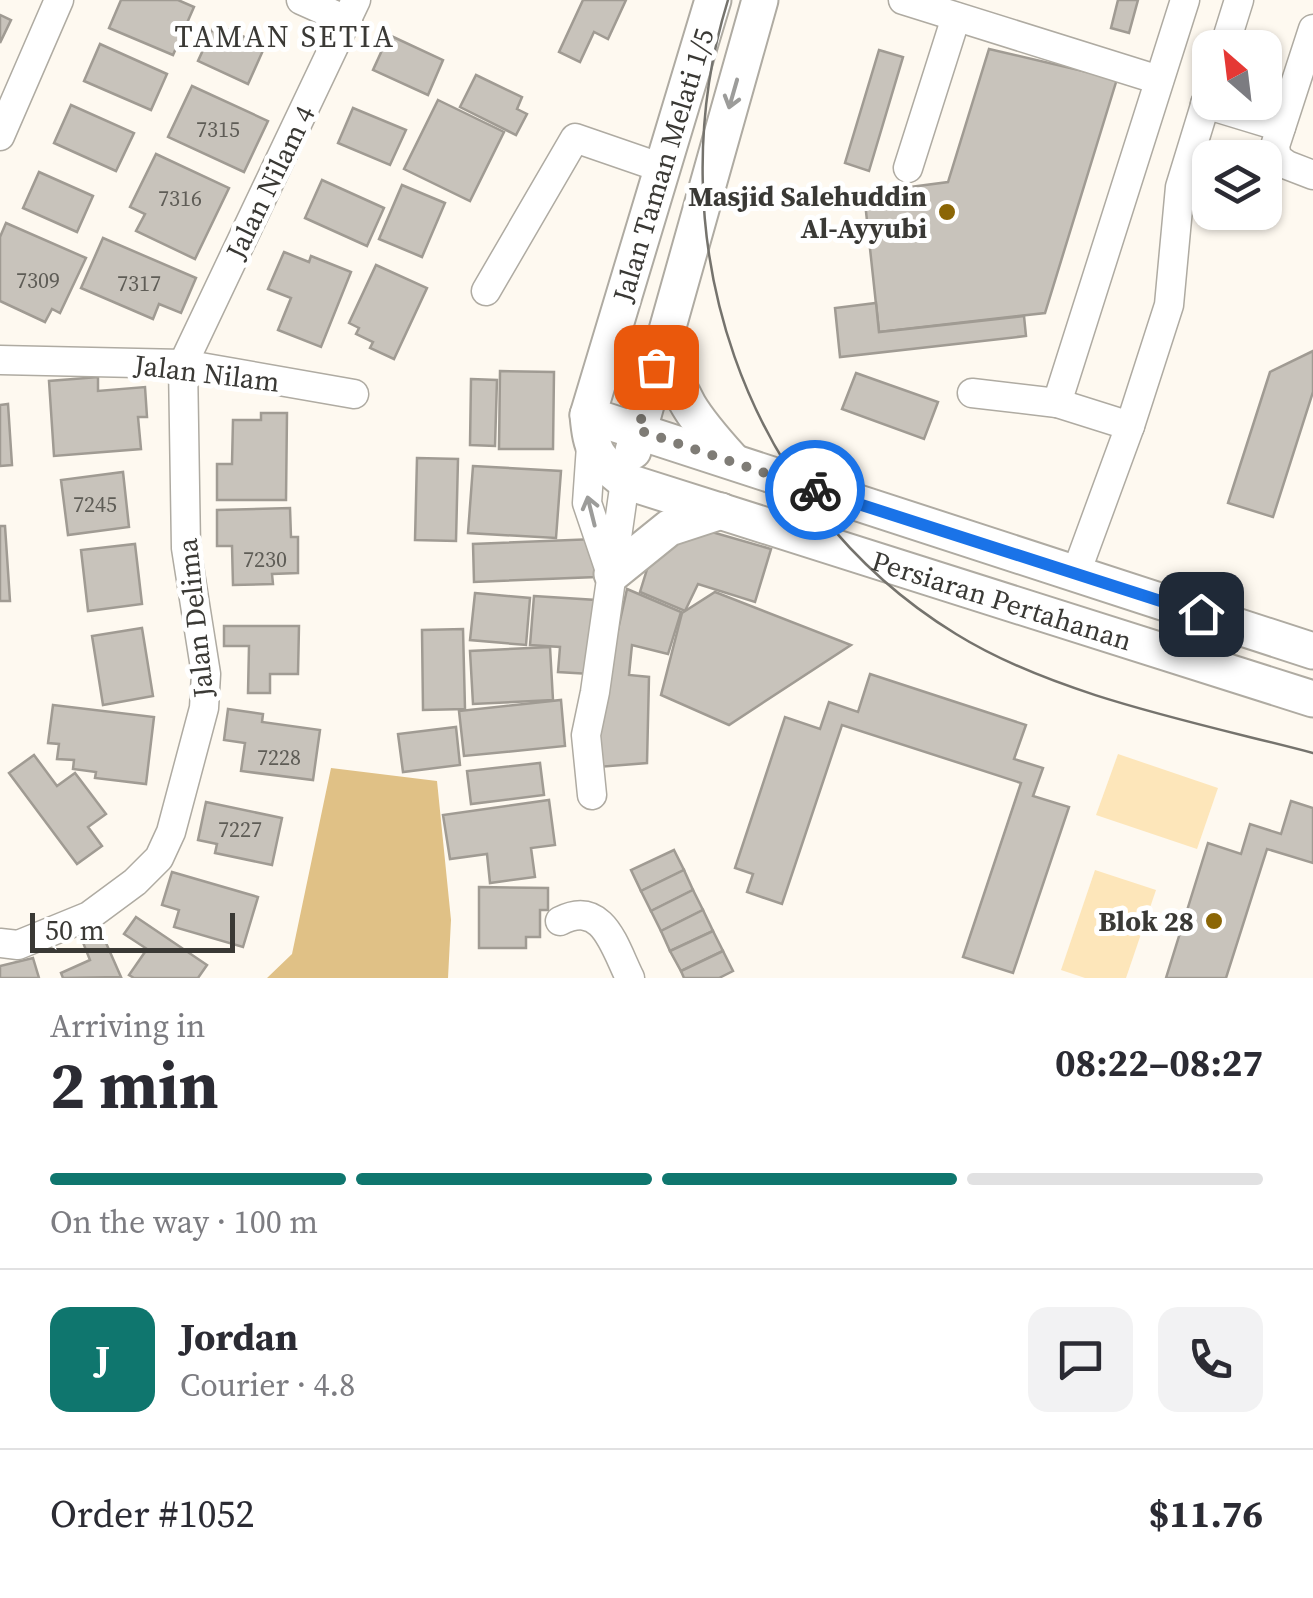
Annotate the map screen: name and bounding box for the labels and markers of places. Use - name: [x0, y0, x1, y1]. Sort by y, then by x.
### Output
- place label: Masjid Salehuddin Al-Ayyubi: [688, 177, 927, 247]
- marker: Masjid Salehuddin Al-Ayyubi: [936, 201, 958, 223]
- pin: [614, 325, 699, 410]
- pin: [1159, 572, 1244, 657]
- place label: Blok 28: [1098, 902, 1194, 940]
- marker: Blok 28: [1203, 910, 1225, 932]

